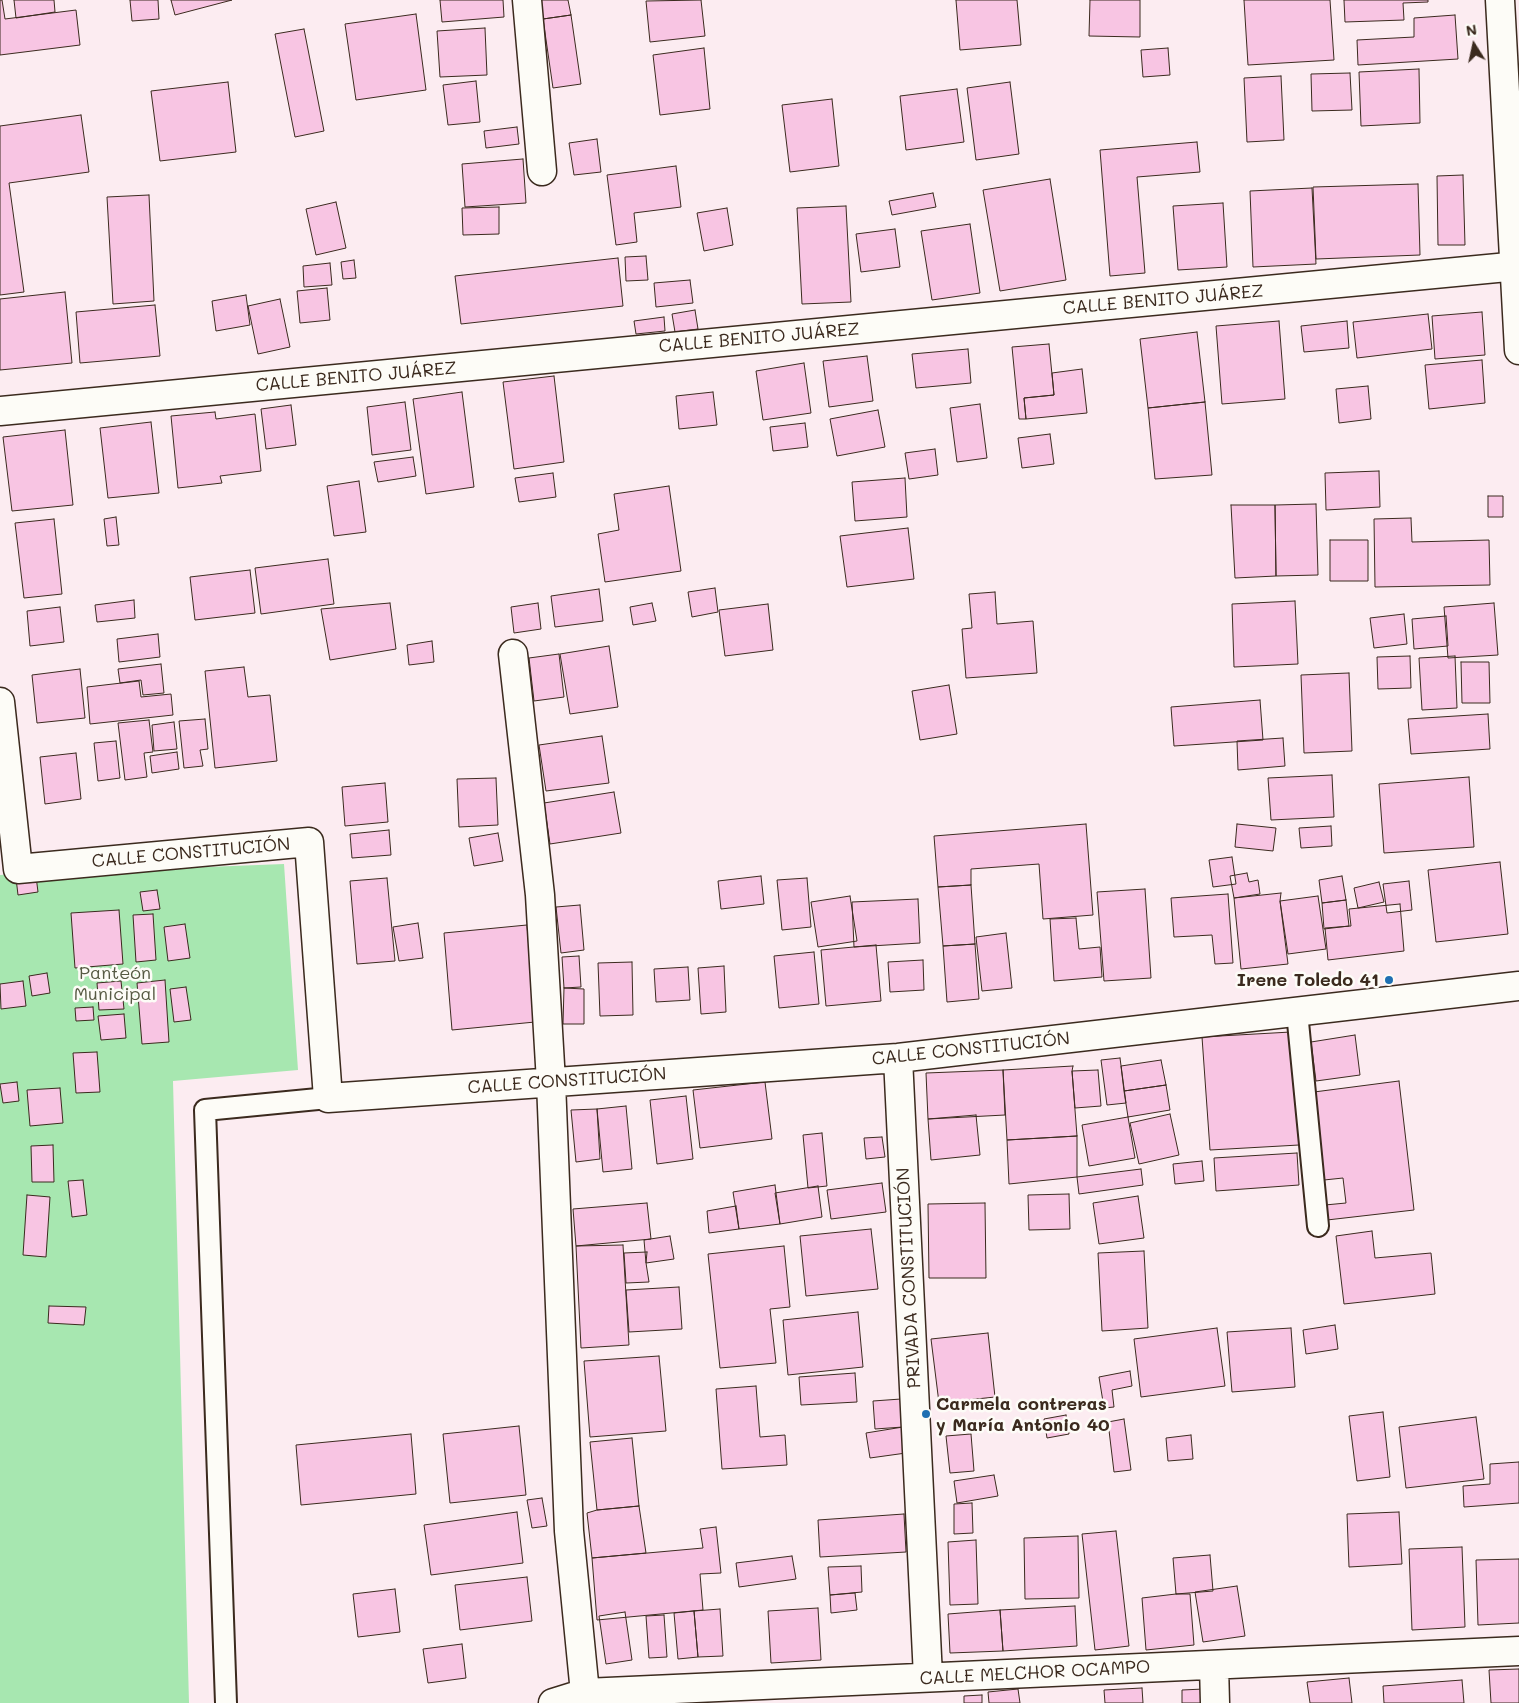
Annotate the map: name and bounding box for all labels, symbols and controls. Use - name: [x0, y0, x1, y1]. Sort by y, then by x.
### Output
- text: N: [1464, 19, 1478, 40]
- north arrow: [1449, 20, 1499, 70]
- street label: CALLE BENITO JUÁREZ: [1062, 280, 1264, 320]
- street label: CALLE BENITO JUÁREZ: [658, 318, 860, 358]
- street label: CALLE BENITO JUÁREZ: [255, 357, 457, 397]
- street label: CALLE CONSTITUCIÓN: [91, 834, 291, 872]
- park label: Panteón Municipal: [74, 962, 156, 1004]
- place label: Irene Toledo 41: [1237, 969, 1379, 991]
- marker: Irene Toledo 41: [1383, 974, 1395, 986]
- street label: CALLE CONSTITUCIÓN: [871, 1028, 1071, 1070]
- street label: CALLE CONSTITUCIÓN: [467, 1063, 667, 1099]
- street label: PRIVADA CONSTITUCIÓN: [892, 1167, 926, 1389]
- place label: Carmela contreras y María Antonio 40: [936, 1393, 1110, 1436]
- marker: Carmela contreras y María Antonio 40: [920, 1408, 932, 1420]
- street label: CALLE MELCHOR OCAMPO: [919, 1656, 1151, 1690]

